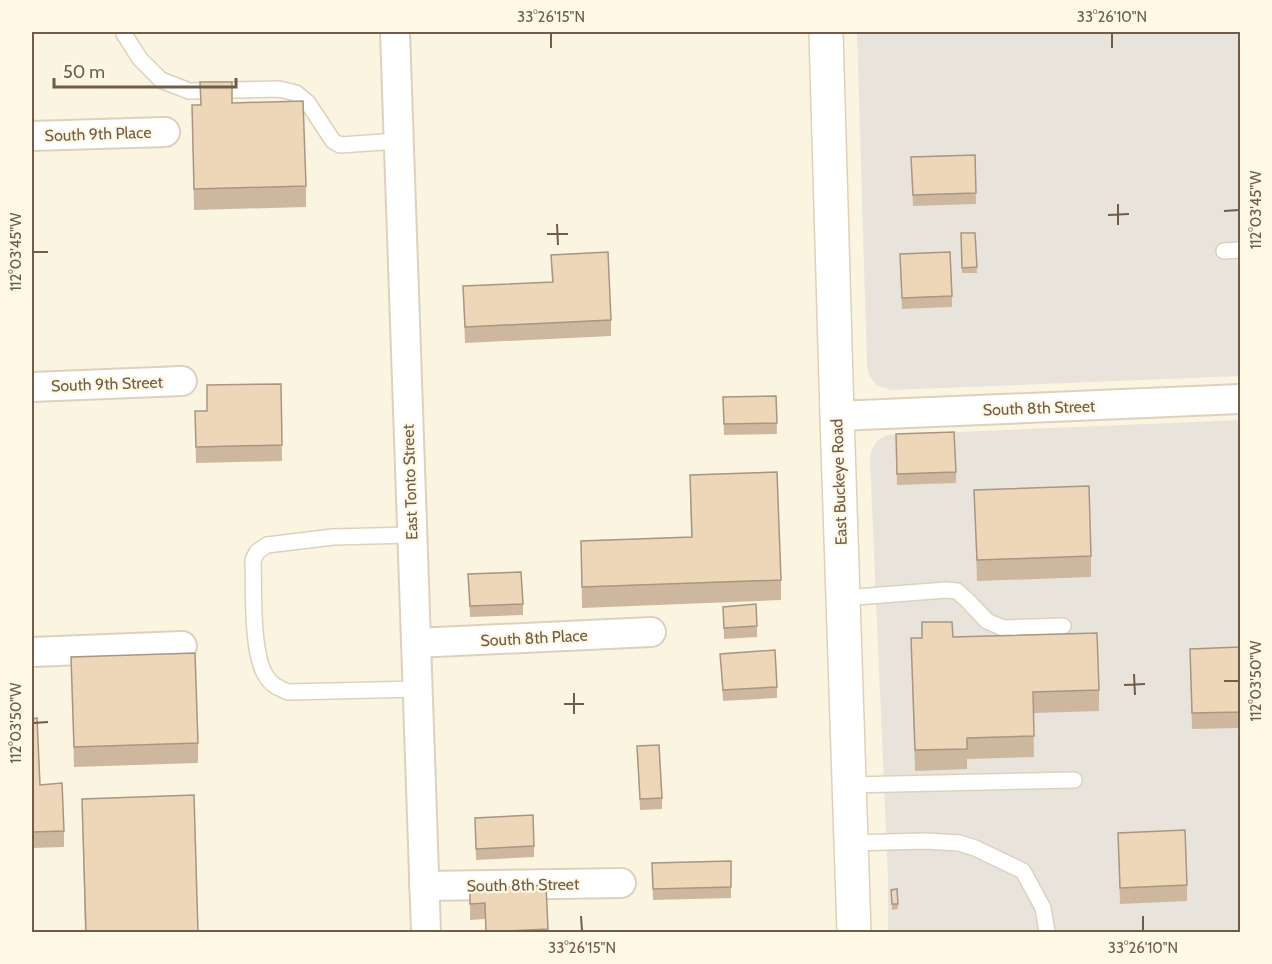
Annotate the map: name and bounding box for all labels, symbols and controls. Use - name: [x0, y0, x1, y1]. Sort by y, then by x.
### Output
- text: 33°26'15"N: [517, 8, 585, 26]
- text: 33°26'10"N: [1077, 8, 1147, 26]
- scale bar: [54, 51, 236, 89]
- text: 50 m: [63, 61, 105, 83]
- street label: South 9th Place: [44, 123, 152, 145]
- text: 112°03'45"W: [1247, 170, 1265, 249]
- text: 112°03'45"W: [7, 212, 25, 291]
- street label: South 9th Street: [51, 373, 164, 395]
- street label: South 8th Street: [982, 397, 1096, 419]
- street label: East Buckeye Road: [827, 418, 851, 546]
- street label: East Tonto Street: [398, 423, 422, 540]
- street label: South 8th Place: [480, 626, 588, 650]
- text: 112°03'50"W: [1247, 640, 1265, 721]
- text: 112°03'50"W: [7, 682, 25, 763]
- street label: South 8th Street: [467, 875, 580, 895]
- text: 33°26'15"N: [548, 939, 616, 957]
- text: 33°26'10"N: [1108, 939, 1178, 957]

